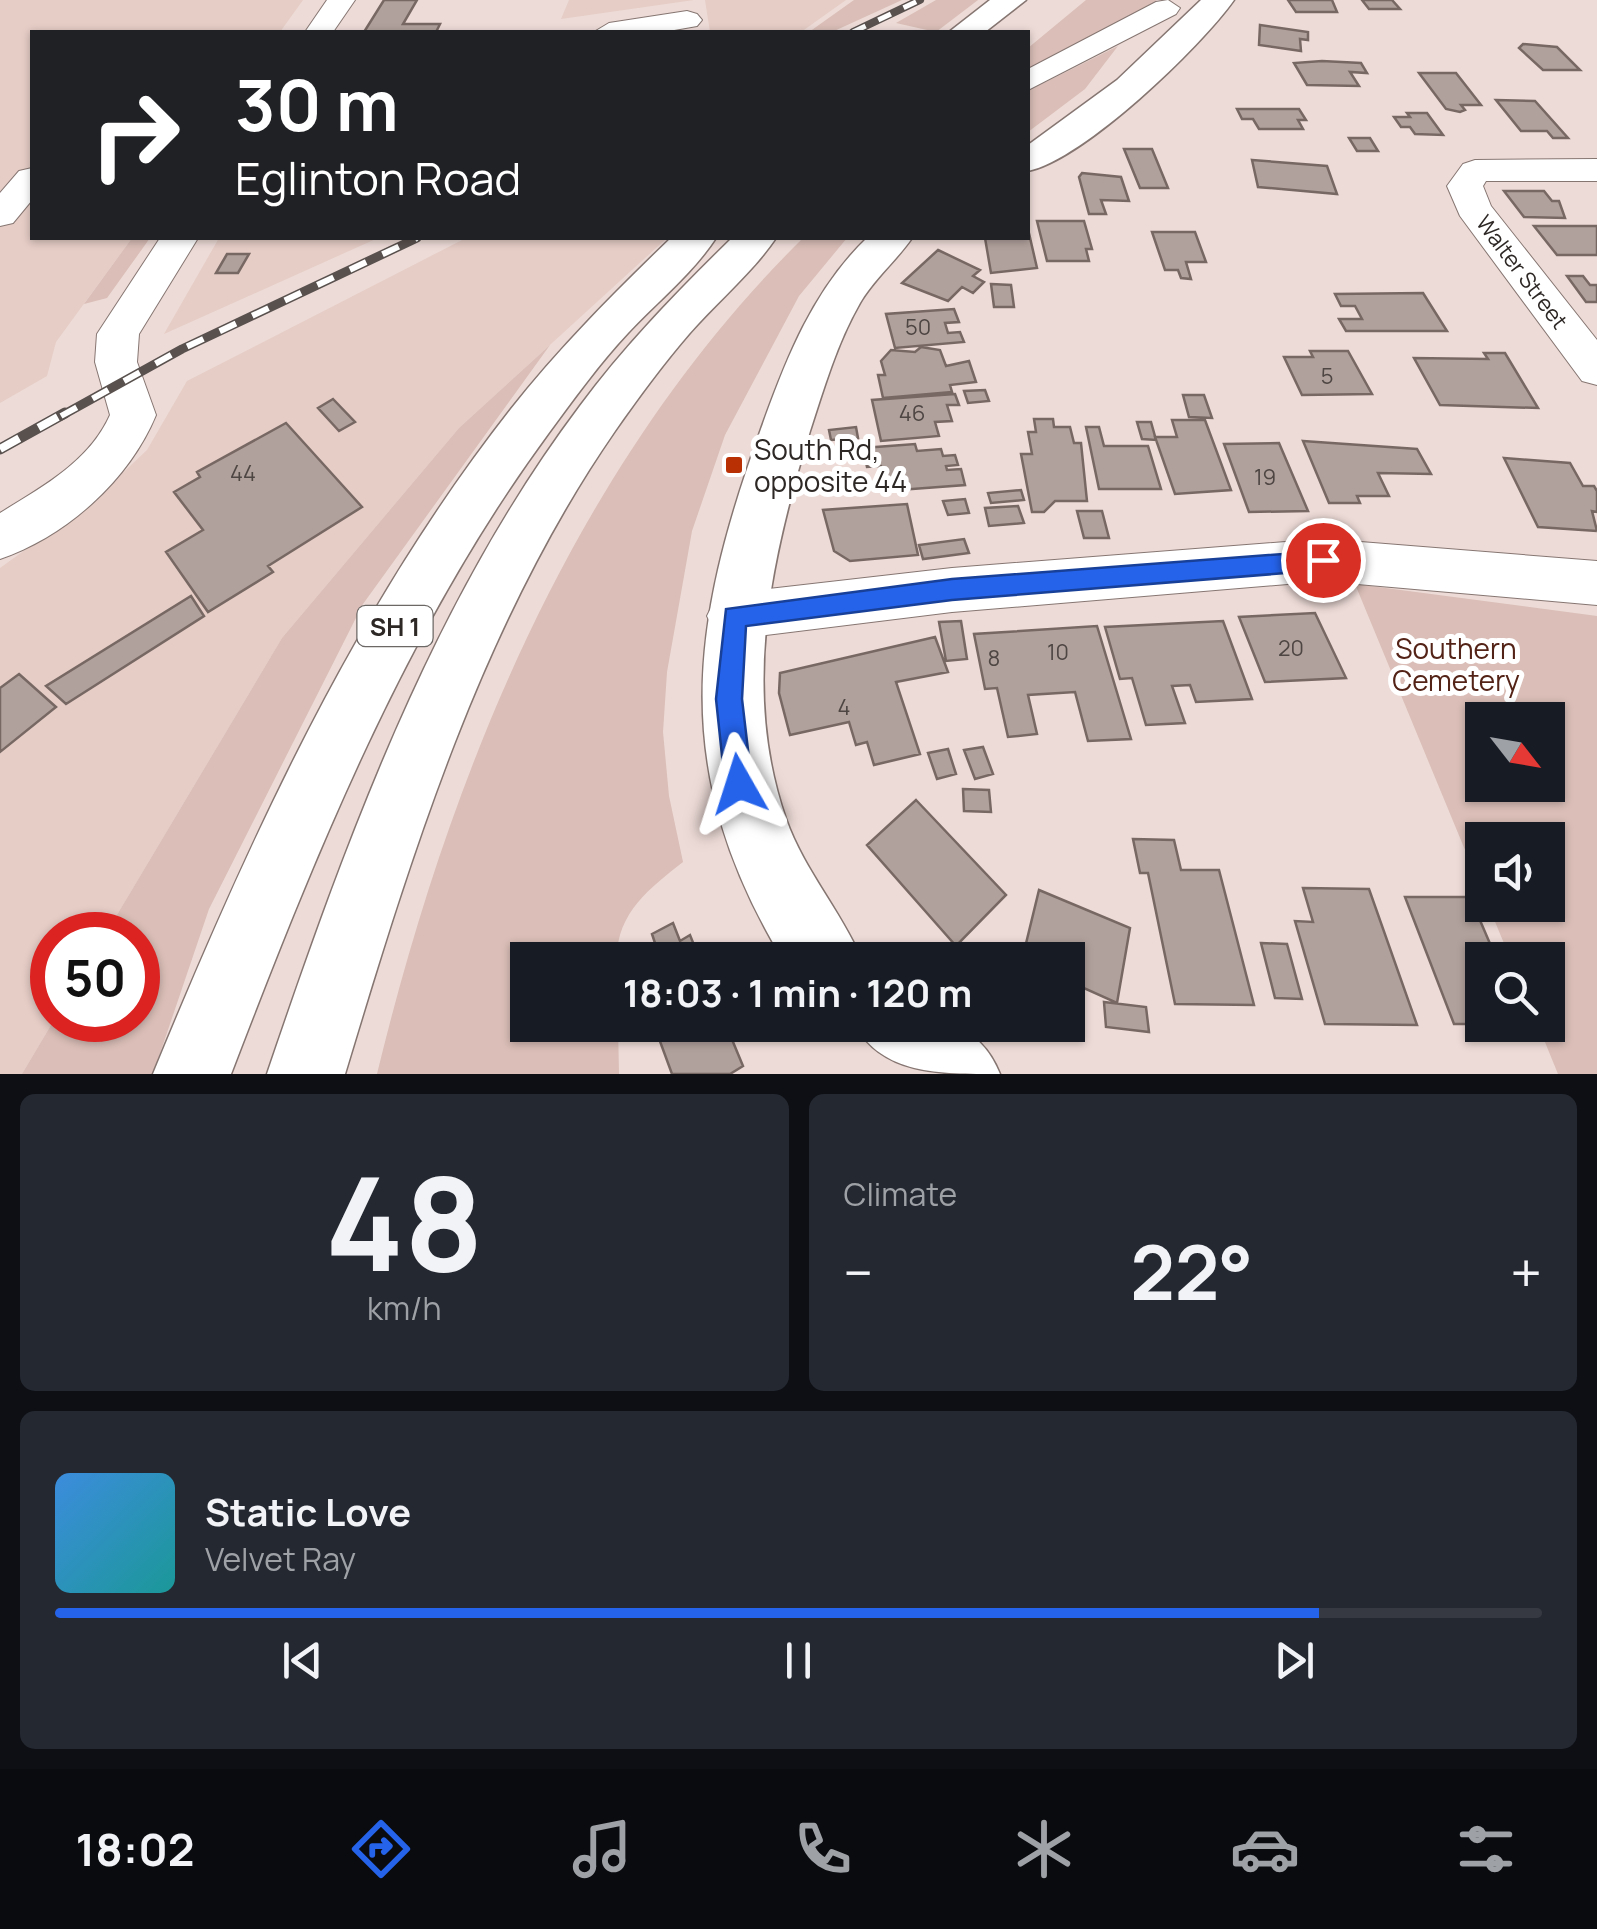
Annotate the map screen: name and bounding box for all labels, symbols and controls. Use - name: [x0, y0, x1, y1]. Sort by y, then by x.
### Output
- text: 30 m: [235, 56, 399, 152]
- icon: right: [70, 70, 200, 200]
- text: Eglinton Road: [235, 147, 521, 209]
- street label: Walter Street: [1469, 209, 1575, 335]
- house number: 50: [905, 312, 931, 342]
- house number: 5: [1321, 361, 1333, 391]
- house number: 46: [899, 398, 925, 428]
- place label: South Rd, opposite 44: [754, 430, 907, 500]
- marker: South Rd, opposite 44: [723, 454, 745, 476]
- house number: 44: [230, 458, 256, 488]
- house number: 19: [1254, 462, 1276, 492]
- pin: [1281, 518, 1366, 603]
- icon: arrive: [1296, 533, 1351, 588]
- road number: SH 1: [358, 606, 432, 646]
- park label: Southern Cemetery: [1392, 629, 1520, 699]
- house number: 20: [1278, 633, 1304, 663]
- house number: 10: [1047, 637, 1069, 667]
- house number: 8: [988, 643, 1000, 673]
- house number: 4: [838, 692, 850, 722]
- north arrow: [1465, 702, 1565, 802]
- map controls: [1465, 702, 1565, 1042]
- position arrow: [687, 732, 791, 836]
- button: sound: [1465, 822, 1565, 922]
- speed limit sign: 50: [30, 912, 160, 1042]
- button: search: [1465, 942, 1565, 1042]
- text: 18:03 · 1 min · 120 m: [623, 966, 972, 1018]
- text: 48: [325, 1132, 484, 1310]
- text: Climate: [844, 1172, 957, 1216]
- text: 22°: [1130, 1220, 1253, 1323]
- text: −: [844, 1234, 873, 1310]
- text: +: [1510, 1234, 1542, 1310]
- text: km/h: [367, 1286, 441, 1330]
- text: Static Love: [205, 1485, 411, 1537]
- text: Velvet Ray: [205, 1537, 356, 1581]
- icon: previous: [275, 1633, 330, 1688]
- icon: pause: [771, 1633, 826, 1688]
- icon: next: [1267, 1633, 1322, 1688]
- icon: directions: [346, 1814, 416, 1884]
- icon: music: [567, 1814, 637, 1884]
- icon: phone: [788, 1814, 858, 1884]
- icon: climate: [1009, 1814, 1079, 1884]
- icon: car: [1230, 1814, 1300, 1884]
- icon: filters: [1451, 1814, 1521, 1884]
- text: 18:02: [76, 1818, 195, 1880]

